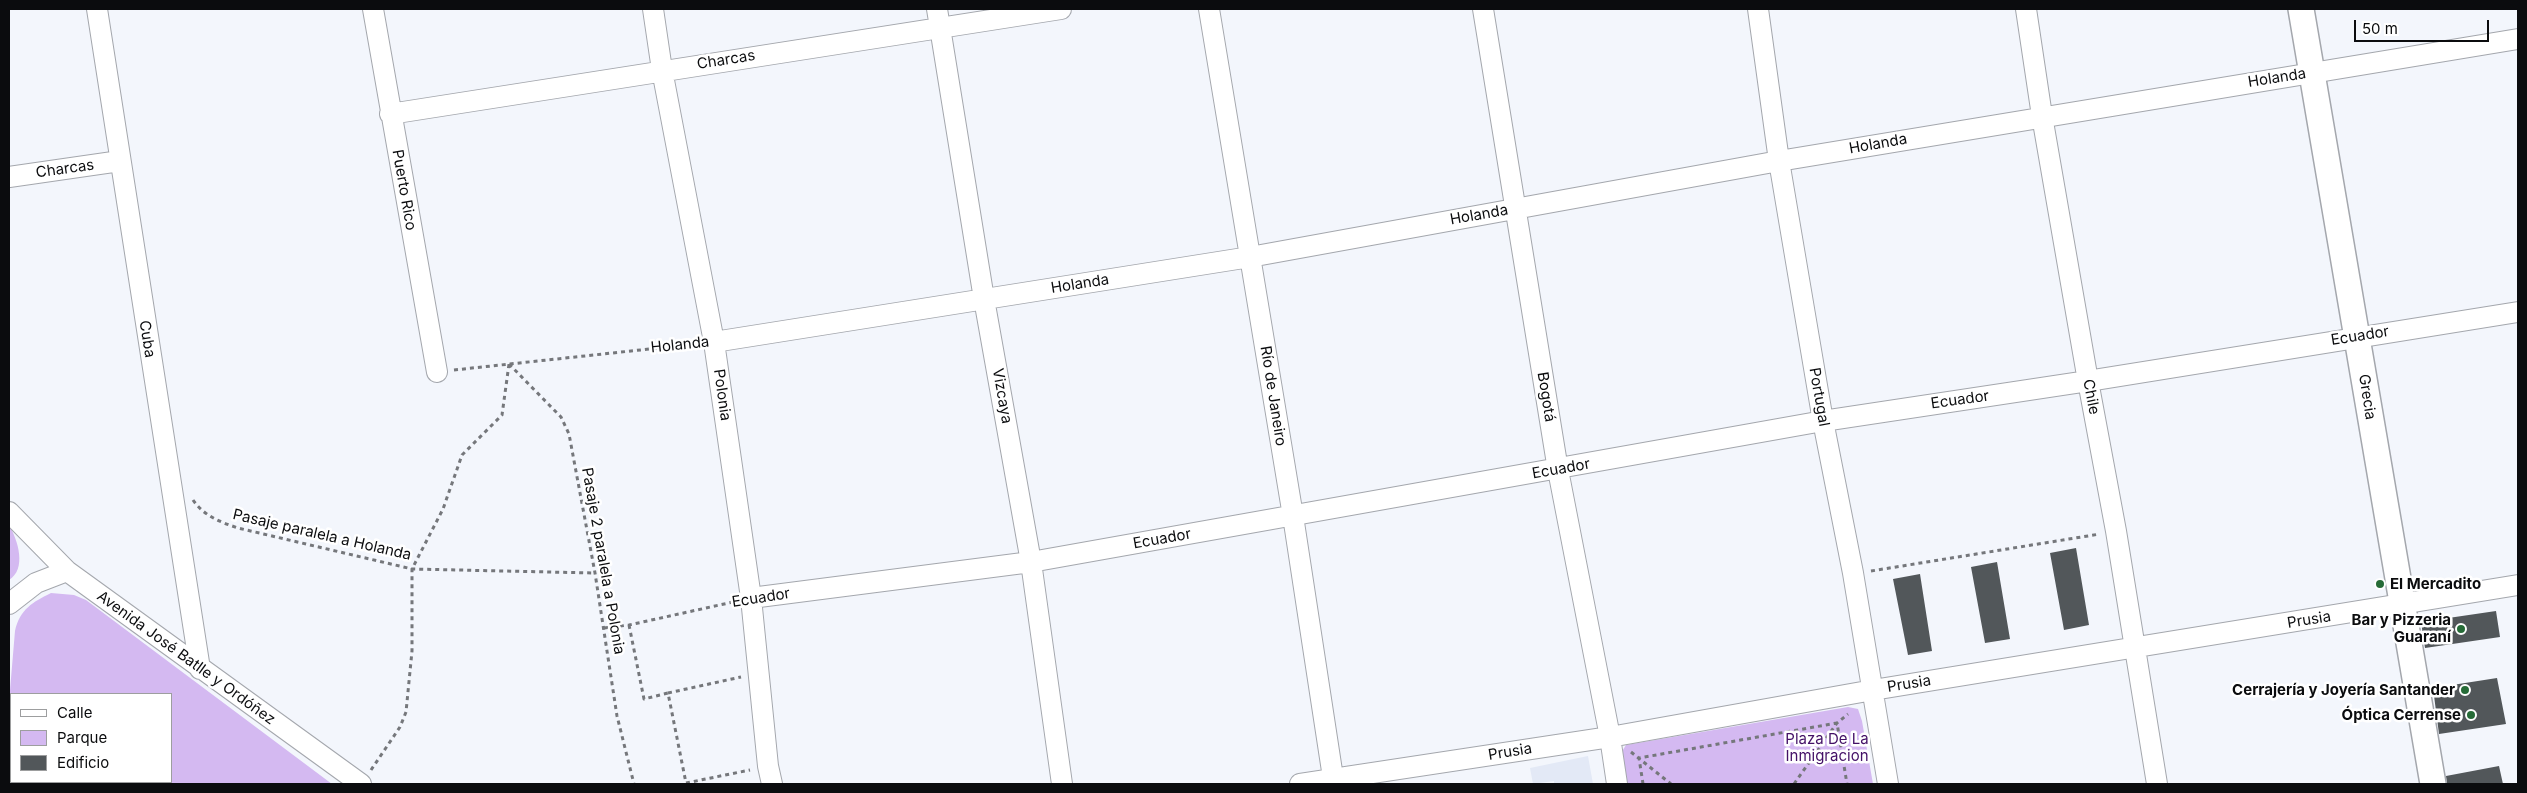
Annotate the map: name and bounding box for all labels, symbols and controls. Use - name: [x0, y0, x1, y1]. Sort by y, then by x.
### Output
- scale bar: [2357, 10, 2492, 42]
- text: 50 m: [2362, 19, 2398, 38]
- street label: Charcas: [696, 47, 756, 73]
- street label: Holanda: [2247, 65, 2307, 91]
- street label: Holanda: [1848, 130, 1908, 158]
- street label: Puerto Rico: [388, 148, 420, 232]
- street label: Charcas: [35, 156, 95, 182]
- street label: Holanda: [1449, 201, 1509, 229]
- street label: Holanda: [1050, 271, 1110, 297]
- street label: Cuba: [135, 319, 159, 359]
- street label: Ecuador: [2330, 323, 2390, 349]
- street label: Holanda: [650, 333, 710, 357]
- street label: Río de Janeiro: [1256, 345, 1290, 447]
- street label: Portugal: [1805, 366, 1833, 428]
- street label: Vizcaya: [988, 367, 1016, 425]
- street label: Polonia: [709, 368, 735, 422]
- street label: Bogotá: [1533, 371, 1559, 423]
- street label: Grecia: [2355, 373, 2379, 421]
- street label: Chile: [2079, 378, 2103, 416]
- street label: Ecuador: [1930, 387, 1990, 413]
- street label: Ecuador: [1531, 455, 1591, 483]
- street label: Pasaje 2 paralela a Polonia: [578, 466, 628, 656]
- street label: Pasaje paralela a Holanda: [231, 506, 413, 564]
- street label: Ecuador: [1132, 525, 1192, 553]
- place label: El Mercadito: [2390, 575, 2481, 593]
- marker: El Mercadito: [2374, 578, 2386, 590]
- street label: Ecuador: [731, 585, 791, 611]
- street label: Avenida José Batlle y Ordóñez: [93, 587, 279, 729]
- street label: Prusia: [2286, 608, 2332, 632]
- place label: Bar y Pizzeria Guaraní: [2352, 611, 2451, 646]
- marker: Bar y Pizzeria Guaraní: [2455, 623, 2467, 635]
- street label: Prusia: [1886, 672, 1932, 696]
- place label: Cerrajería y Joyería Santander: [2232, 681, 2455, 699]
- marker: Cerrajería y Joyería Santander: [2459, 684, 2471, 696]
- legend: [10, 693, 172, 783]
- text: Calle: [57, 703, 92, 722]
- place label: Óptica Cerrense: [2342, 706, 2461, 724]
- marker: Óptica Cerrense: [2465, 709, 2477, 721]
- text: Parque: [57, 728, 107, 747]
- park label: Plaza De La Inmigracion: [1785, 730, 1869, 765]
- street label: Prusia: [1487, 740, 1533, 764]
- text: Edificio: [57, 753, 109, 772]

